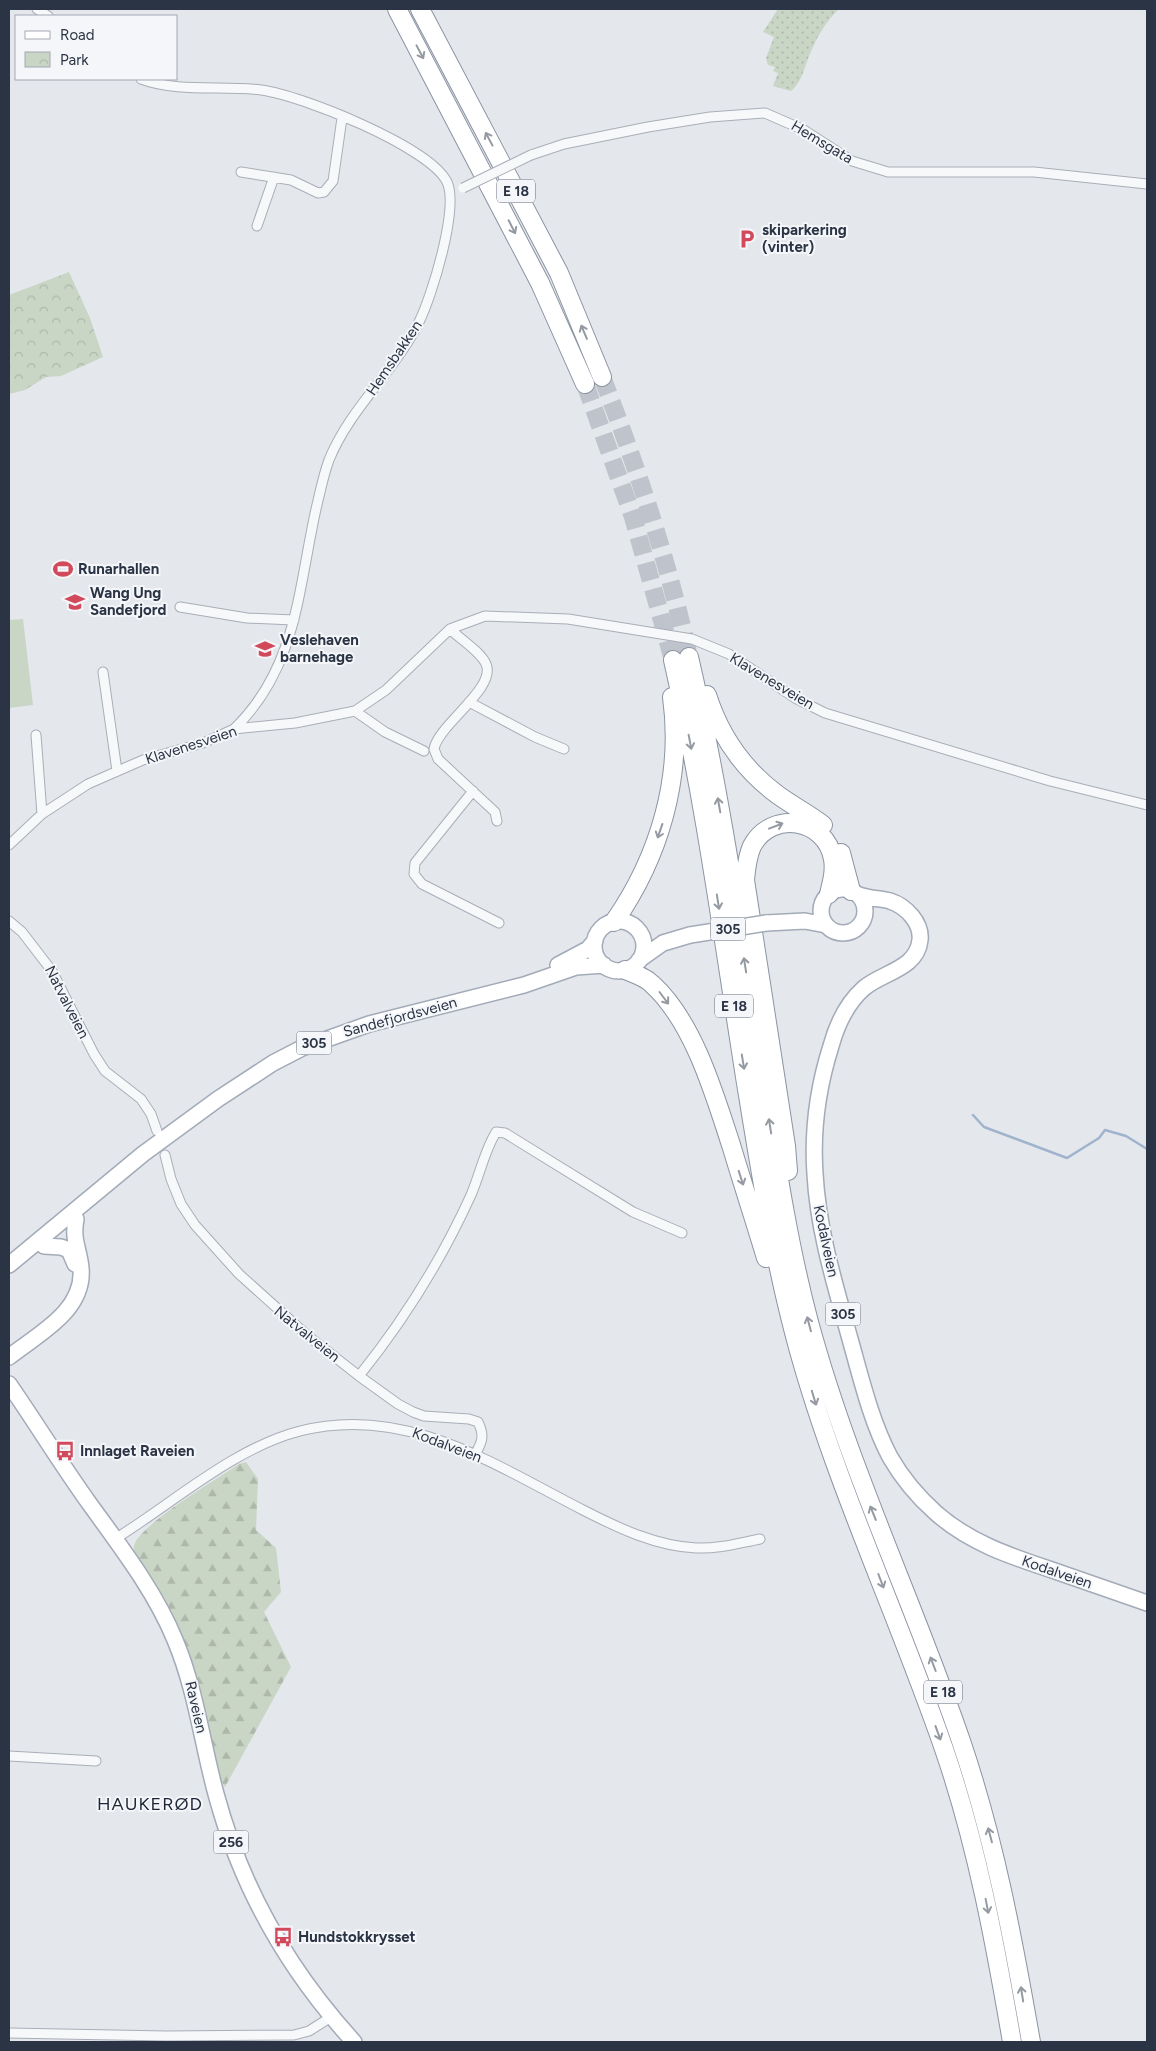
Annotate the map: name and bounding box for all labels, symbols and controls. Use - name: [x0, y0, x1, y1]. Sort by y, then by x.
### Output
- legend: [15, 15, 178, 80]
- text: Road: [60, 26, 95, 44]
- one-way arrow: [415, 44, 425, 59]
- text: Park: [60, 51, 89, 69]
- street label: Hemsgata: [788, 117, 856, 167]
- one-way arrow: [484, 132, 494, 147]
- road number: E 18: [497, 180, 535, 202]
- one-way arrow: [508, 219, 517, 234]
- place label: skiparkering (vinter): [762, 221, 847, 256]
- parking icon: skiparkering (vinter): [736, 228, 758, 250]
- street label: Hemsbakken: [362, 317, 426, 399]
- one-way arrow: [578, 325, 588, 340]
- sports icon: Runarhallen: [52, 558, 74, 580]
- place label: Runarhallen: [78, 560, 159, 578]
- place label: Wang Ung Sandefjord: [90, 584, 167, 619]
- school or university icon: Wang Ung Sandefjord: [64, 591, 86, 613]
- place label: Veslehaven barnehage: [280, 631, 359, 666]
- school or university icon: Veslehaven barnehage: [254, 638, 276, 660]
- street label: Klavenesveien: [727, 649, 817, 713]
- street label: Klavenesveien: [143, 722, 239, 768]
- one-way arrow: [686, 733, 695, 749]
- one-way arrow: [714, 797, 724, 813]
- one-way arrow: [768, 821, 783, 830]
- one-way arrow: [654, 823, 664, 839]
- one-way arrow: [713, 893, 723, 909]
- road number: 305: [710, 918, 746, 941]
- one-way arrow: [740, 957, 750, 973]
- street label: Natvalveien: [41, 963, 93, 1041]
- one-way arrow: [659, 991, 669, 1005]
- street label: Sandefjordsveien: [341, 993, 459, 1041]
- road number: E 18: [715, 994, 753, 1018]
- road number: 305: [296, 1032, 332, 1054]
- one-way arrow: [738, 1054, 748, 1070]
- one-way arrow: [765, 1118, 775, 1134]
- one-way arrow: [737, 1170, 747, 1186]
- street label: Kodalveien: [810, 1203, 842, 1279]
- street label: Natvalveien: [270, 1302, 344, 1366]
- road number: 305: [826, 1302, 860, 1326]
- one-way arrow: [804, 1316, 814, 1332]
- one-way arrow: [809, 1390, 819, 1406]
- street label: Kodalveien: [410, 1423, 484, 1467]
- bus stop icon: Innlaget Raveien: [54, 1440, 76, 1462]
- place label: Innlaget Raveien: [80, 1442, 195, 1460]
- one-way arrow: [868, 1506, 878, 1521]
- street label: Kodalveien: [1019, 1552, 1095, 1592]
- one-way arrow: [877, 1573, 886, 1588]
- one-way arrow: [928, 1657, 937, 1673]
- street label: Raveien: [181, 1679, 211, 1735]
- road number: E 18: [924, 1680, 962, 1704]
- one-way arrow: [934, 1725, 943, 1740]
- district label: HAUKERØD: [97, 1793, 203, 1815]
- one-way arrow: [985, 1827, 994, 1843]
- road number: 256: [214, 1830, 248, 1854]
- one-way arrow: [983, 1898, 993, 1914]
- bus stop icon: Hundstokkrysset: [272, 1926, 294, 1948]
- place label: Hundstokkrysset: [298, 1928, 416, 1946]
- one-way arrow: [1017, 1987, 1027, 2003]

